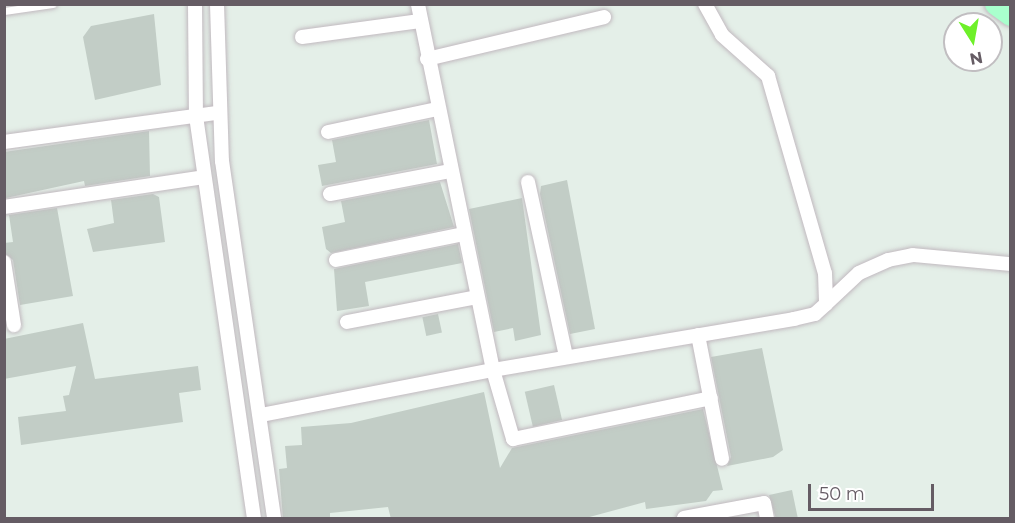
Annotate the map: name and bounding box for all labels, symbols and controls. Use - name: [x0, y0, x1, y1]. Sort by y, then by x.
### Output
- north arrow: [943, 12, 1003, 72]
- text: N: [968, 48, 984, 69]
- scale bar: [811, 472, 937, 510]
- text: 50 m: [819, 483, 865, 505]

